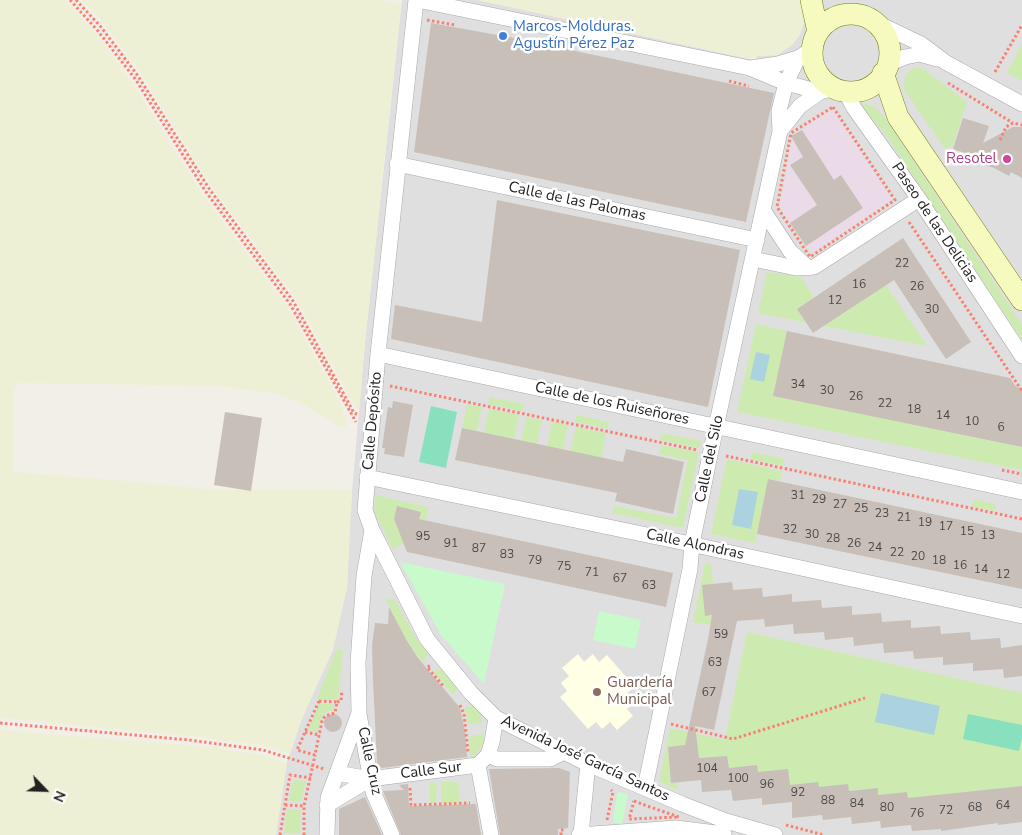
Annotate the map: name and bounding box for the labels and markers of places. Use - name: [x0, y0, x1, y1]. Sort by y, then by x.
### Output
- place label: Marcos-Molduras. Agustín Pérez Paz: [513, 18, 634, 53]
- marker: Marcos-Molduras. Agustín Pérez Paz: [497, 30, 509, 42]
- place label: Resotel: [946, 150, 997, 168]
- marker: Resotel: [1001, 153, 1013, 165]
- place label: Guardería Municipal: [607, 674, 673, 709]
- marker: Guardería Municipal: [591, 686, 603, 698]

